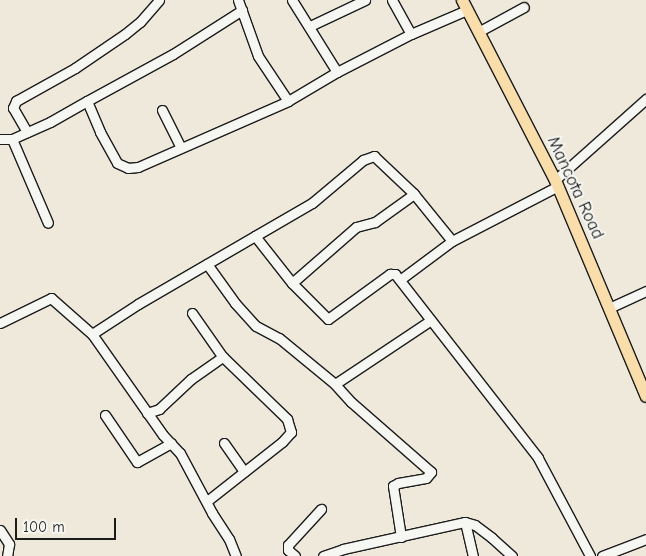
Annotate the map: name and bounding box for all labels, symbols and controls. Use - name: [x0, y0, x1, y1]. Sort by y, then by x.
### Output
- street label: Mancota Road: [542, 133, 608, 243]
- scale bar: [18, 508, 119, 540]
- text: 100 m: [23, 518, 65, 536]

